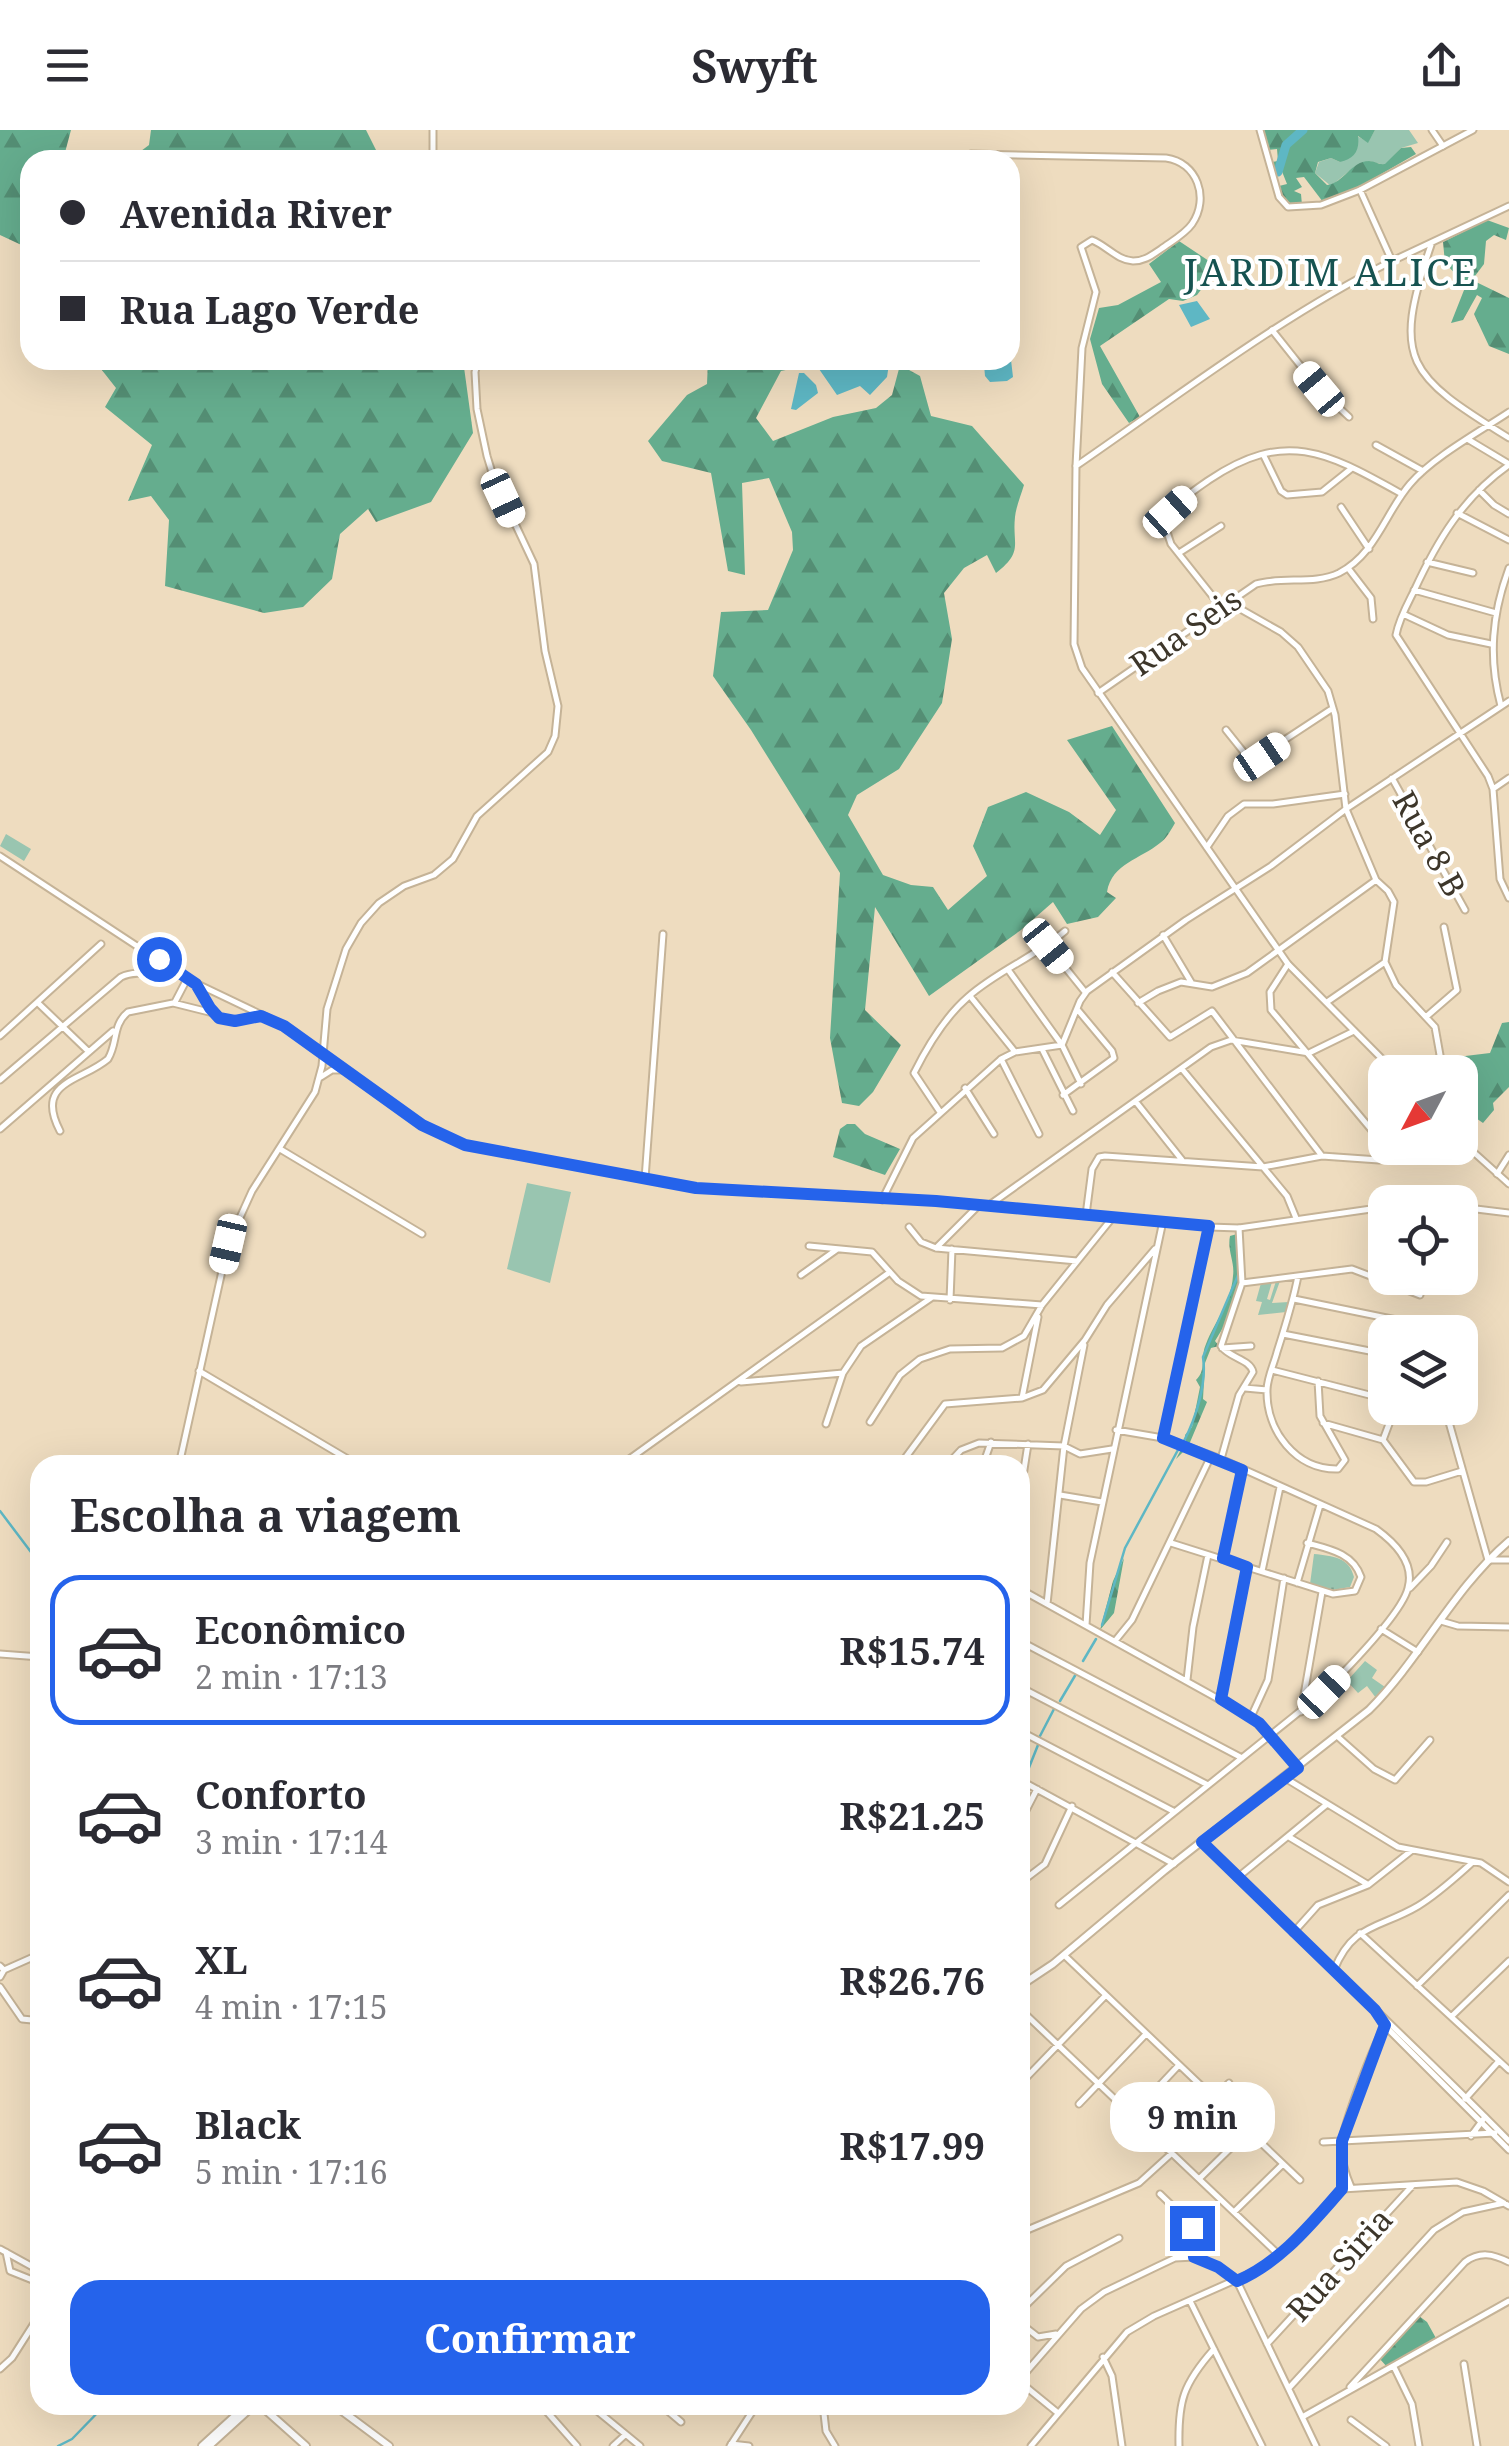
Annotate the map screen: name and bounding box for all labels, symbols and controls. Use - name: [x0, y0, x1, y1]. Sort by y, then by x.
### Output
- text: Swyft: [691, 35, 818, 96]
- icon: menu: [40, 38, 95, 93]
- icon: share: [1414, 38, 1469, 93]
- text: Avenida River: [120, 187, 392, 239]
- district label: JARDIM ALICE: [1183, 245, 1478, 297]
- text: Rua Lago Verde: [120, 283, 419, 335]
- car: [1288, 356, 1350, 422]
- car: [477, 464, 529, 532]
- car: [1138, 481, 1202, 543]
- street label: Rua Seis: [1121, 577, 1249, 685]
- car: [1229, 728, 1295, 786]
- street label: Rua 8 B: [1384, 783, 1477, 904]
- car: [1017, 913, 1079, 979]
- route start: [137, 937, 182, 982]
- north arrow: [1368, 1055, 1478, 1165]
- map controls: [1368, 1055, 1478, 1425]
- button: locate: [1368, 1185, 1478, 1295]
- car: [207, 1211, 249, 1277]
- button: layers: [1368, 1315, 1478, 1425]
- text: Escolha a viagem: [70, 1484, 461, 1545]
- text: Econômico: [195, 1603, 406, 1655]
- icon: car: [75, 1605, 165, 1695]
- text: R$15.74: [839, 1624, 985, 1676]
- text: 2 min · 17:13: [195, 1655, 388, 1698]
- car: [1292, 1660, 1356, 1724]
- text: Conforto: [195, 1768, 367, 1820]
- icon: car: [75, 1770, 165, 1860]
- text: R$21.25: [839, 1789, 985, 1841]
- text: 3 min · 17:14: [195, 1820, 388, 1863]
- text: XL: [195, 1933, 248, 1985]
- icon: car: [75, 1935, 165, 2025]
- text: R$26.76: [839, 1954, 985, 2006]
- text: 4 min · 17:15: [195, 1985, 388, 2028]
- callout: 9 min: [1110, 2083, 1274, 2153]
- text: 9 min: [1147, 2095, 1238, 2138]
- text: Black: [195, 2098, 301, 2150]
- icon: car: [75, 2100, 165, 2190]
- text: R$17.99: [839, 2119, 985, 2171]
- text: 5 min · 17:16: [195, 2150, 388, 2193]
- street label: Rua Siria: [1277, 2198, 1401, 2330]
- route end: [1170, 2206, 1215, 2251]
- button: Confirmar: [70, 2280, 990, 2395]

